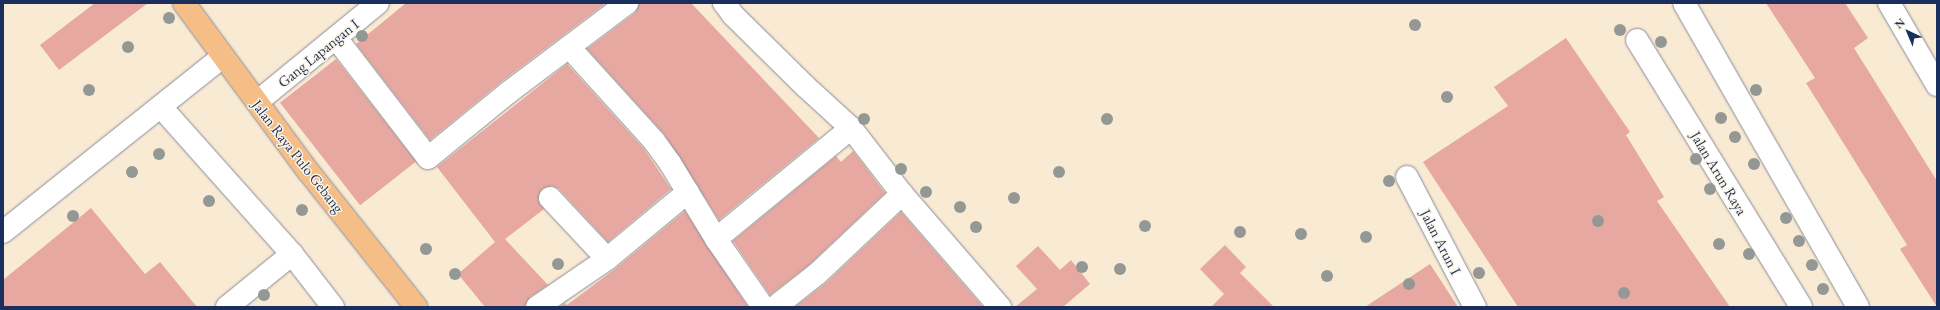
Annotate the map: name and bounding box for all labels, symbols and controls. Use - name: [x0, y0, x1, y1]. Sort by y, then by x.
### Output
- north arrow: [1888, 12, 1928, 52]
- street label: Gang Lapangan I: [274, 15, 362, 91]
- text: N: [1892, 15, 1908, 31]
- street label: Jalan Raya Pulo Gebang: [248, 96, 348, 216]
- street label: Jalan Arun Raya: [1687, 128, 1751, 218]
- street label: Jalan Arun I: [1417, 206, 1465, 278]

